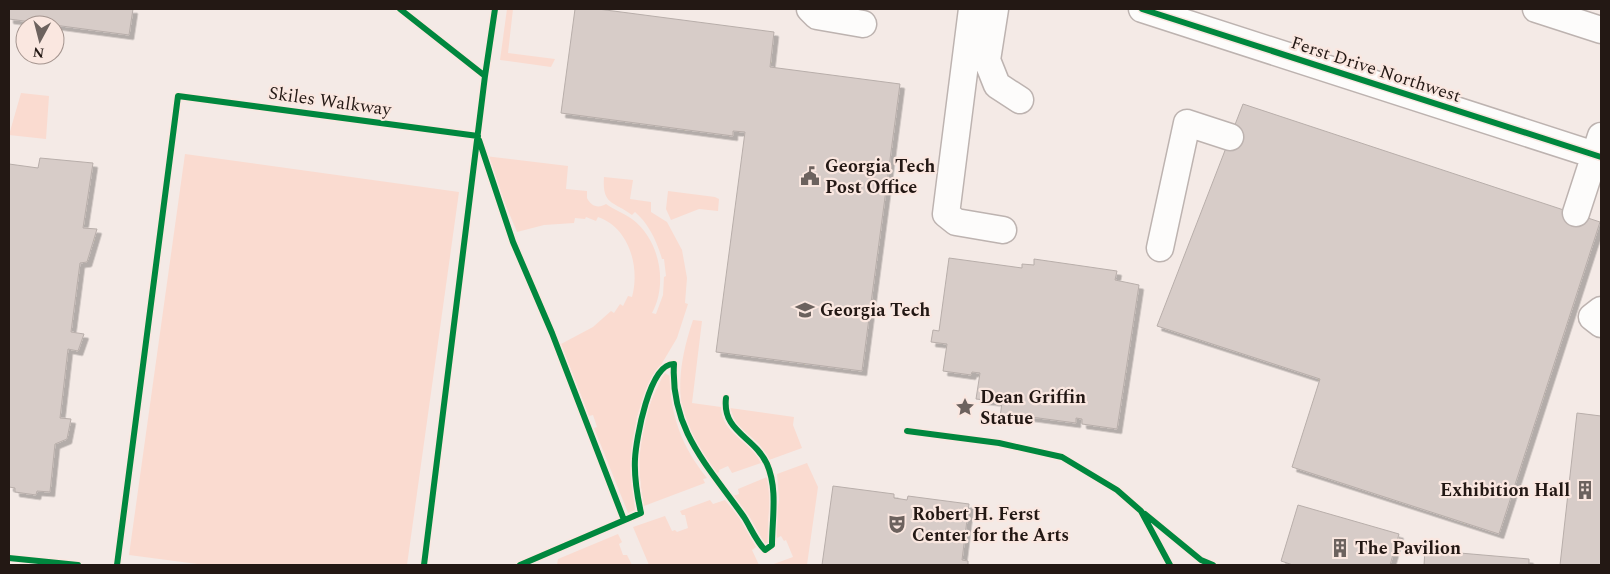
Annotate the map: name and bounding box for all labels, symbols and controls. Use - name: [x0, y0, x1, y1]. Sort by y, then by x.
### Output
- north arrow: [15, 15, 65, 65]
- street label: Ferst Drive Northwest: [1287, 29, 1464, 110]
- text: N: [32, 41, 45, 64]
- street label: Skiles Walkway: [267, 80, 394, 124]
- place label: Georgia Tech Post Office: [825, 153, 935, 201]
- public building icon: Georgia Tech Post Office: [799, 165, 821, 187]
- place label: Georgia Tech: [820, 297, 930, 324]
- school or university icon: Georgia Tech: [794, 299, 816, 321]
- place label: Dean Griffin Statue: [980, 384, 1086, 432]
- place icon: Dean Griffin Statue: [954, 396, 976, 418]
- place label: Exhibition Hall: [1440, 477, 1570, 504]
- building icon: Exhibition Hall: [1574, 479, 1596, 501]
- place label: Robert H. Ferst Center for the Arts: [912, 501, 1069, 549]
- theatre icon: Robert H. Ferst Center for the Arts: [886, 513, 908, 535]
- place label: The Pavilion: [1355, 535, 1461, 562]
- building icon: The Pavilion: [1329, 537, 1351, 559]

